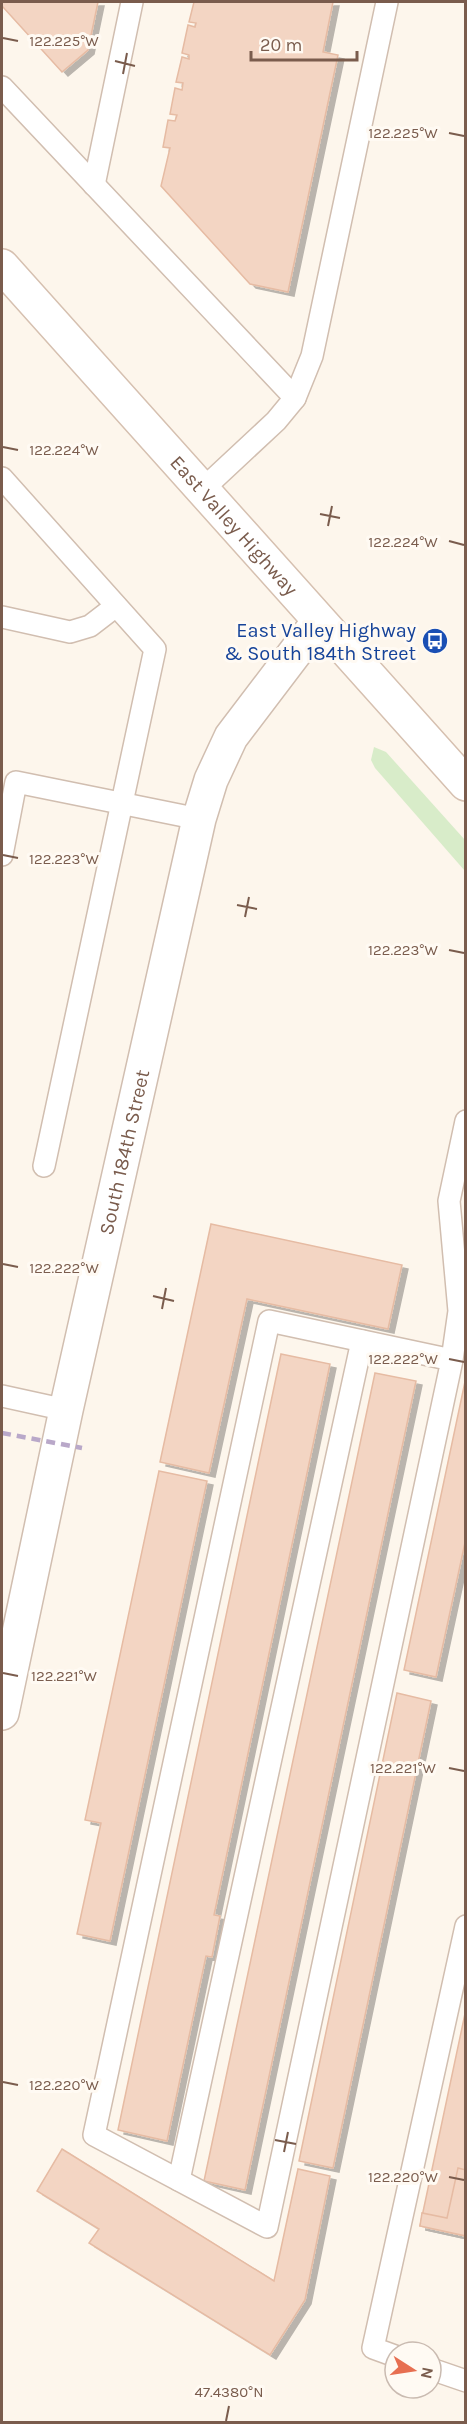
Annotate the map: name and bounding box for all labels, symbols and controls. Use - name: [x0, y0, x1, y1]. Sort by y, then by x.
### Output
- scale bar: [251, 24, 358, 62]
- text: 122.225°W: [29, 32, 99, 50]
- text: 20 m: [260, 34, 302, 56]
- text: 122.225°W: [368, 124, 438, 142]
- text: 122.224°W: [29, 441, 99, 459]
- street label: East Valley Highway: [165, 451, 302, 600]
- text: 122.224°W: [368, 533, 438, 551]
- place label: East Valley Highway & South 184th Street: [224, 619, 416, 665]
- bus stop icon: East Valley Highway & South 184th Street: [420, 626, 450, 656]
- text: 122.223°W: [29, 850, 99, 868]
- text: 122.223°W: [368, 941, 438, 959]
- street label: South 184th Street: [95, 1067, 154, 1237]
- text: 122.222°W: [29, 1259, 99, 1277]
- text: 122.222°W: [368, 1350, 438, 1368]
- text: 122.221°W: [31, 1667, 98, 1685]
- text: 122.221°W: [370, 1759, 437, 1777]
- text: 122.220°W: [29, 2076, 100, 2094]
- text: 122.220°W: [368, 2168, 439, 2186]
- north arrow: [383, 2340, 443, 2400]
- text: N: [417, 2365, 438, 2381]
- text: 47.4380°N: [195, 2383, 263, 2401]

